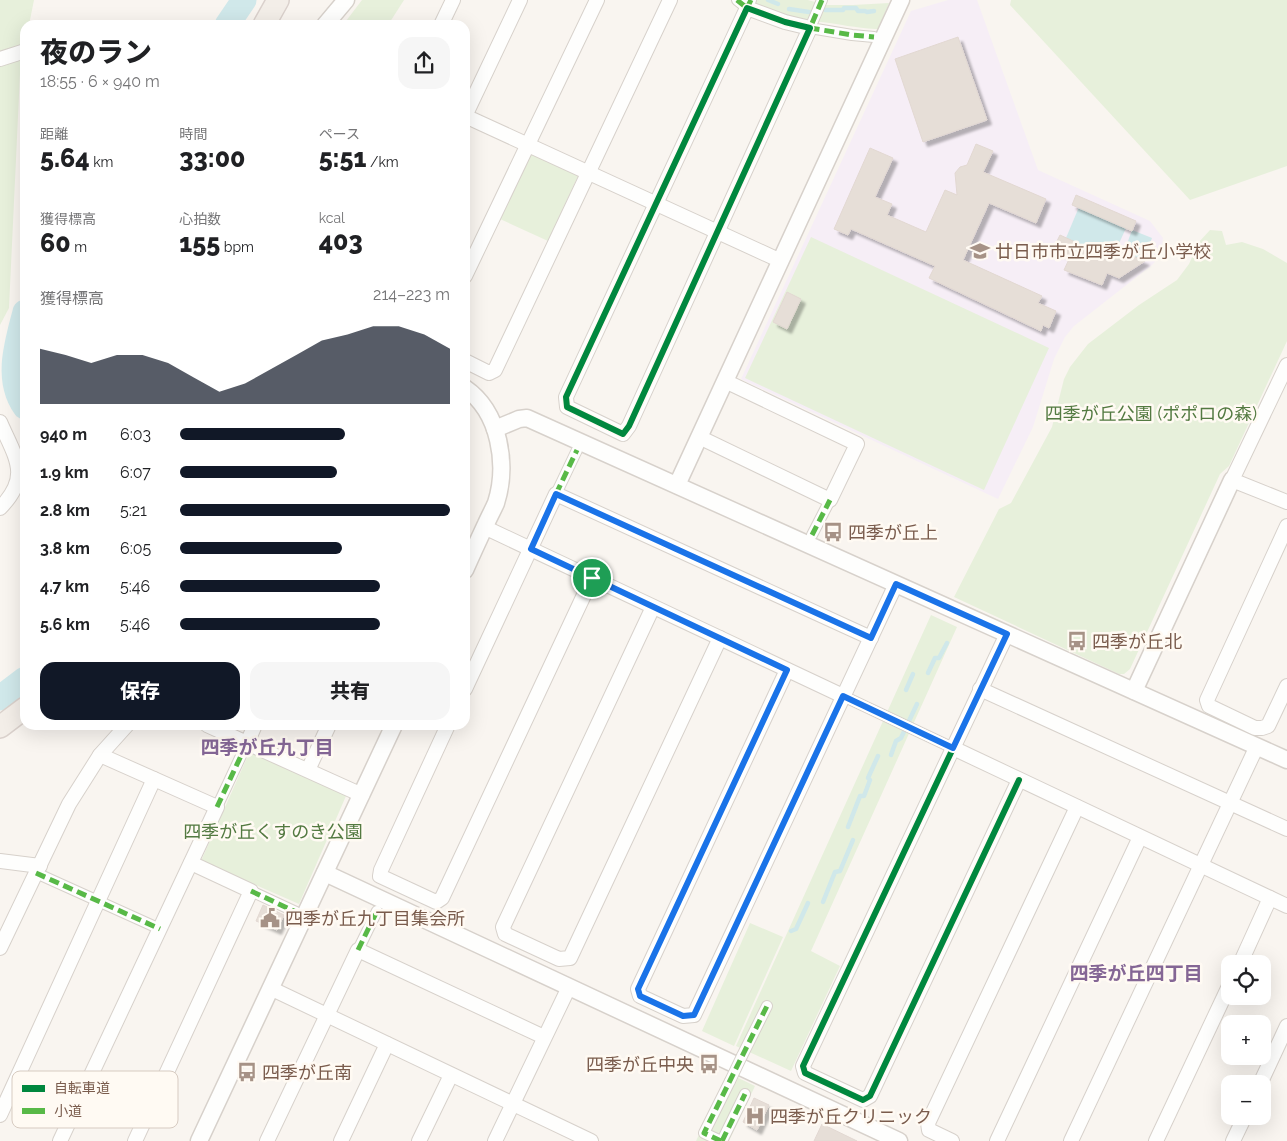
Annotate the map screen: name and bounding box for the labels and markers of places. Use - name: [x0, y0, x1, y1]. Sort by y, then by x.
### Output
- school or university icon: 廿日市市立四季が丘小学校: [969, 240, 991, 262]
- place label: 廿日市市立四季が丘小学校: [995, 241, 1211, 262]
- bus stop icon: 四季が丘上: [822, 521, 844, 543]
- place label: 四季が丘上: [848, 522, 938, 543]
- pin: [571, 557, 613, 599]
- bus stop icon: 四季が丘北: [1066, 630, 1088, 652]
- place label: 四季が丘北: [1092, 631, 1182, 652]
- public building icon: 四季が丘九丁目集会所: [259, 907, 281, 929]
- place label: 四季が丘九丁目集会所: [285, 908, 465, 929]
- bus stop icon: 四季が丘中央: [698, 1053, 720, 1075]
- place label: 四季が丘中央: [586, 1054, 694, 1075]
- bus stop icon: 四季が丘南: [236, 1061, 258, 1083]
- place label: 四季が丘南: [262, 1062, 352, 1083]
- hospital icon: 四季が丘クリニック: [744, 1105, 766, 1127]
- place label: 四季が丘クリニック: [770, 1106, 932, 1127]

